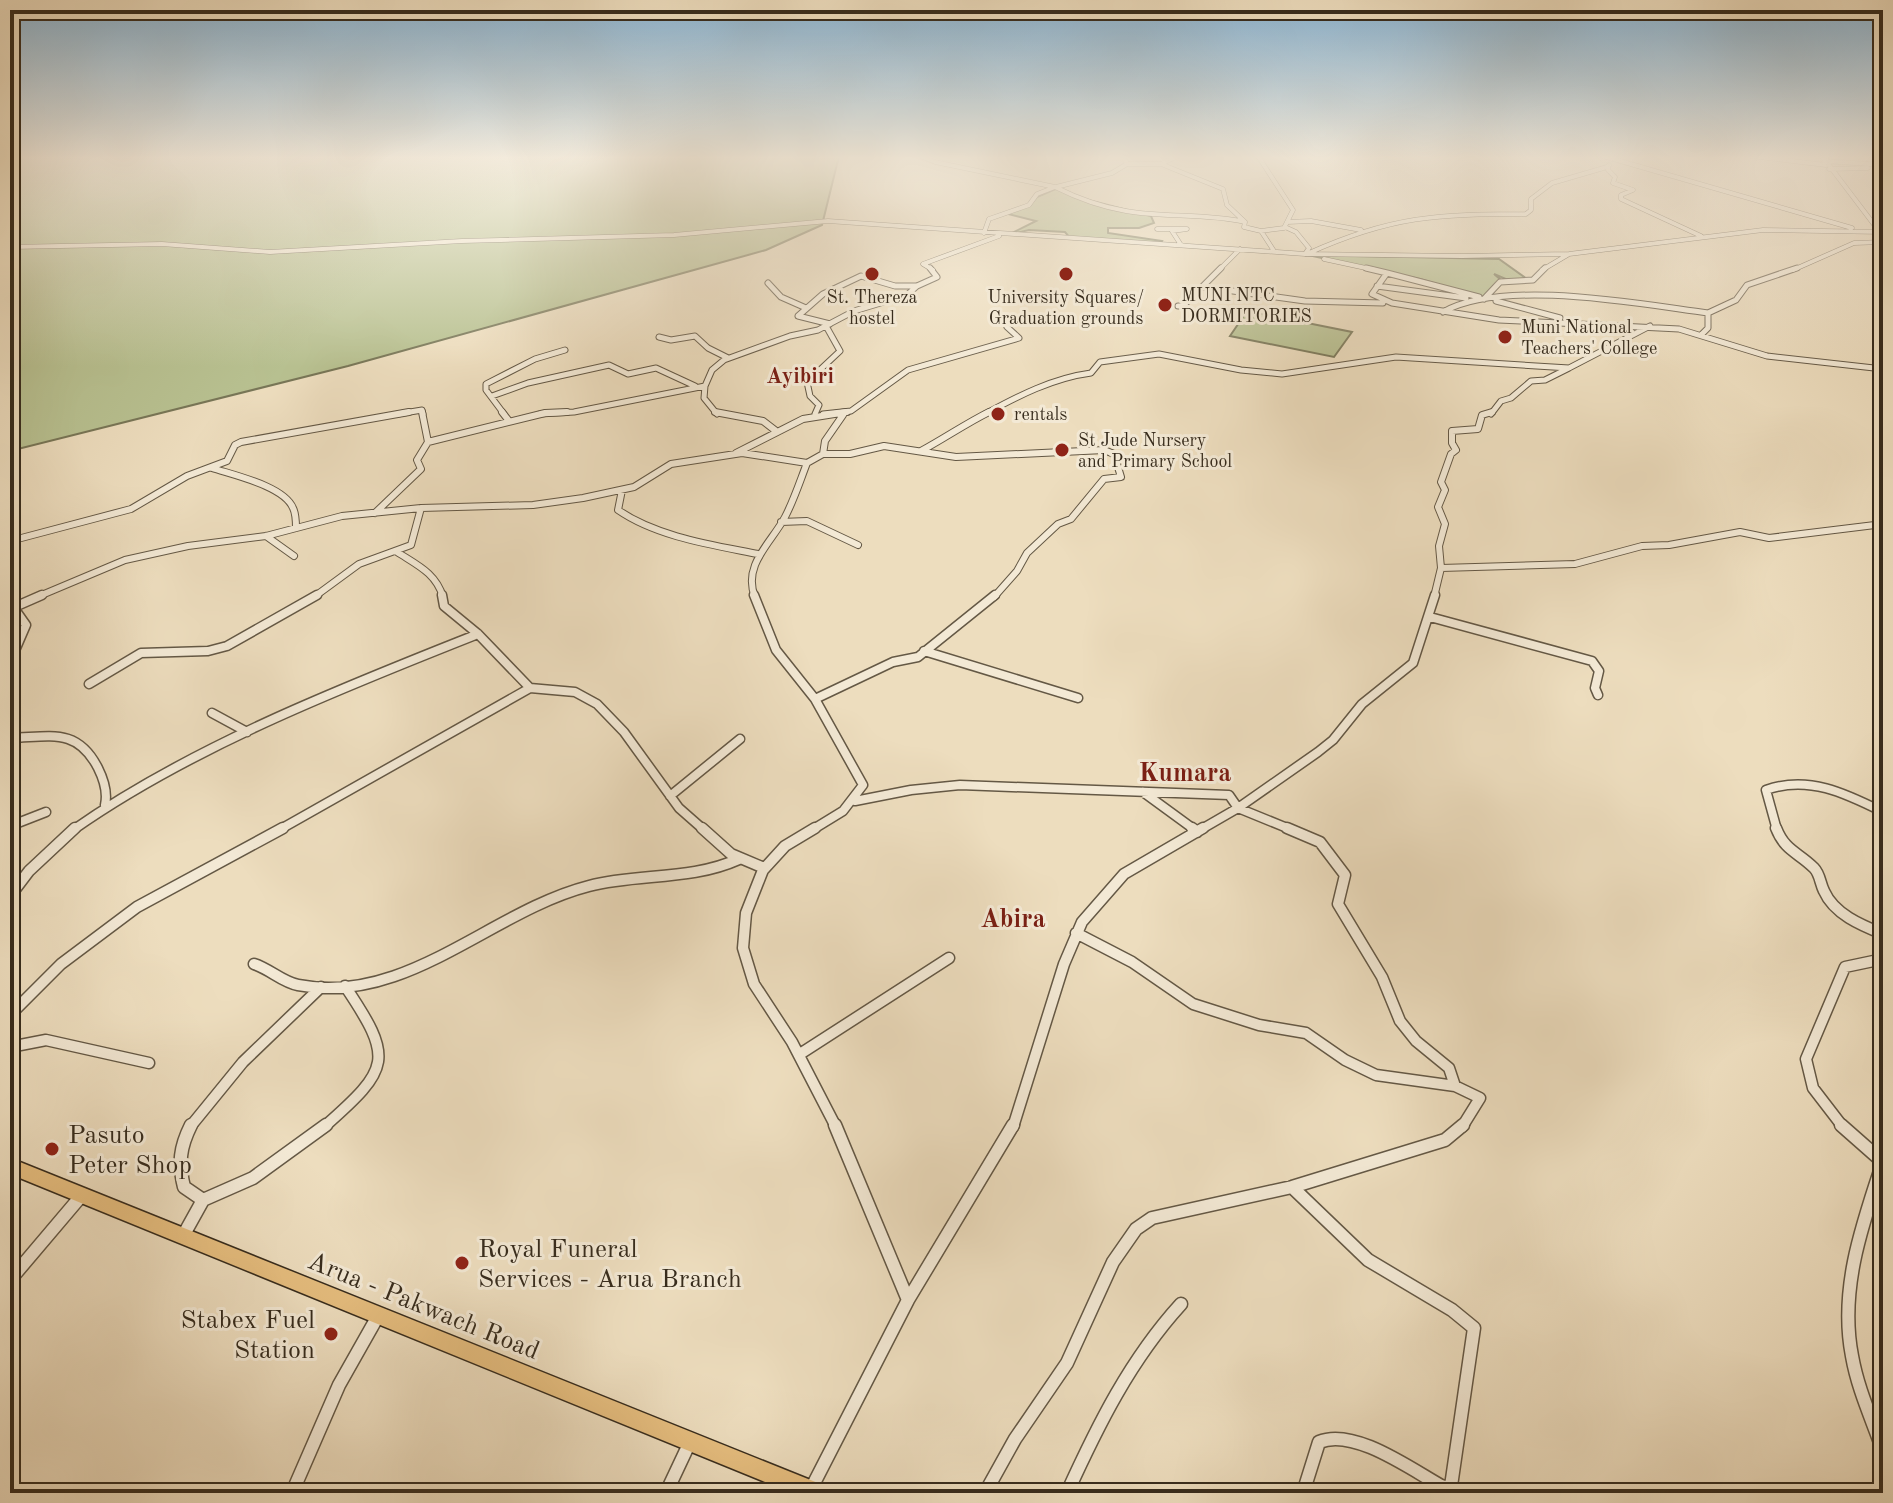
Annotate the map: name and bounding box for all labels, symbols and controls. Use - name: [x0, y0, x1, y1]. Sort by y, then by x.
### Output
- marker: St. Thereza hostel: [863, 265, 881, 283]
- marker: University Squares/ Graduation grounds: [1057, 265, 1075, 283]
- place label: MUNI NTC DORMITORIES: [1181, 287, 1312, 326]
- place label: St. Thereza hostel: [827, 289, 918, 328]
- place label: University Squares/ Graduation grounds: [988, 289, 1144, 328]
- marker: MUNI NTC DORMITORIES: [1156, 296, 1174, 314]
- place label: Muni National Teachers' College: [1521, 319, 1657, 358]
- marker: Muni National Teachers' College: [1496, 328, 1514, 346]
- district label: Ayibiri: [766, 366, 834, 388]
- marker: rentals: [989, 405, 1007, 423]
- place label: rentals: [1014, 406, 1067, 424]
- place label: St Jude Nursery and Primary School: [1078, 432, 1232, 471]
- marker: St Jude Nursery and Primary School: [1053, 441, 1071, 459]
- district label: Kumara: [1139, 761, 1231, 787]
- district label: Abira: [980, 907, 1046, 933]
- place label: Pasuto Peter Shop: [68, 1123, 192, 1179]
- marker: Pasuto Peter Shop: [43, 1140, 61, 1158]
- place label: Royal Funeral Services - Arua Branch: [478, 1237, 742, 1293]
- street label: Arua - Pakwach Road: [304, 1248, 543, 1365]
- marker: Royal Funeral Services - Arua Branch: [453, 1254, 471, 1272]
- place label: Stabex Fuel Station: [180, 1308, 315, 1364]
- marker: Stabex Fuel Station: [322, 1325, 340, 1343]

